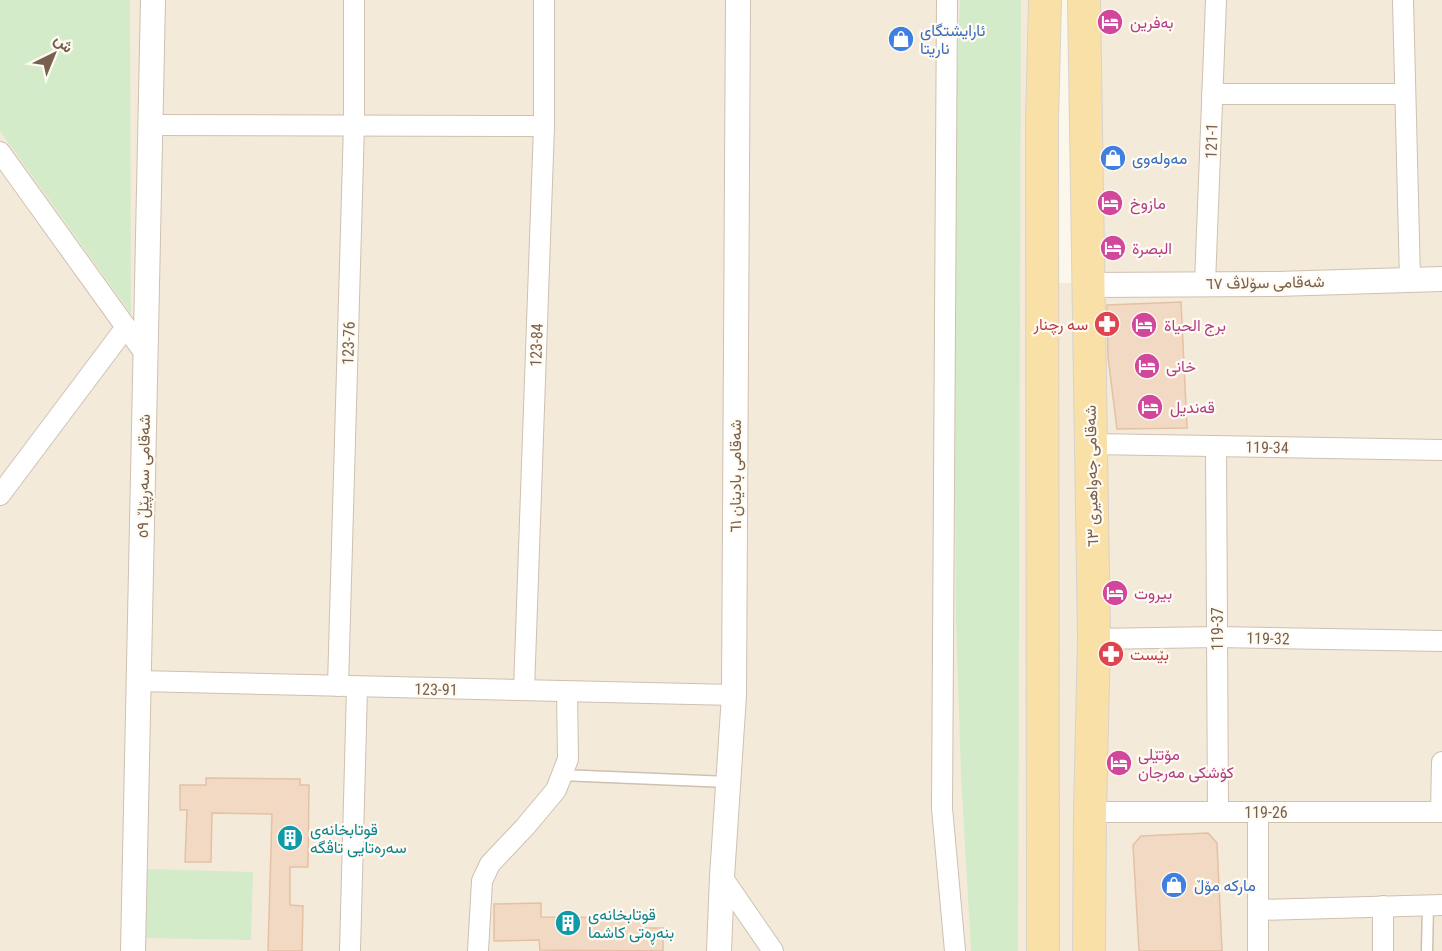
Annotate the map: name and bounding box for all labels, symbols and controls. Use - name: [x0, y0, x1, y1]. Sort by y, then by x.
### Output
- hotel icon: بەفرین: [1095, 7, 1125, 37]
- place label: بەفرین: [1130, 13, 1174, 33]
- place label: ئارایشتگای ناریتا: [920, 21, 986, 59]
- north arrow: [24, 24, 84, 84]
- shop icon: ئارایشتگای ناریتا: [886, 24, 916, 54]
- text: ش: [50, 30, 77, 57]
- street label: 121-1: [1201, 123, 1222, 159]
- shop icon: مەولەوی: [1098, 143, 1128, 173]
- place label: مەولەوی: [1132, 149, 1187, 169]
- hotel icon: مازوخ: [1095, 188, 1125, 218]
- place label: مازوخ: [1130, 194, 1166, 215]
- hotel icon: البصرة: [1098, 233, 1128, 263]
- place label: البصرة: [1132, 239, 1172, 259]
- street label: شەقامی سۆلاڤ ٦٧: [1205, 272, 1325, 294]
- pharmacy icon: سه رچنار: [1092, 309, 1122, 339]
- hotel icon: برج الحياة: [1129, 310, 1159, 340]
- place label: سه رچنار: [1032, 315, 1088, 336]
- place label: برج الحياة: [1164, 316, 1226, 337]
- street label: 123-76: [338, 321, 359, 365]
- street label: 123-84: [526, 323, 547, 367]
- hotel icon: خانی: [1132, 351, 1162, 381]
- place label: خانی: [1166, 357, 1196, 377]
- hotel icon: قەندیل: [1135, 392, 1165, 422]
- place label: قەندیل: [1170, 398, 1215, 418]
- street label: شەقامی جەواهیری ٦٣: [1081, 405, 1103, 547]
- street label: شەقامی سەرپێڵ ٥٩: [133, 414, 156, 538]
- street label: شەقامی بادینان ٦١: [726, 419, 746, 533]
- street label: 119-34: [1245, 438, 1289, 457]
- hotel icon: بیروت: [1100, 578, 1130, 608]
- place label: بیروت: [1134, 584, 1172, 604]
- street label: 119-37: [1208, 607, 1227, 651]
- street label: 119-32: [1246, 629, 1290, 648]
- pharmacy icon: بێست: [1096, 639, 1126, 669]
- place label: بێست: [1130, 645, 1169, 664]
- street label: 123-91: [414, 680, 458, 699]
- place label: مۆتێلی کۆشکی مەرجان: [1138, 745, 1234, 783]
- hotel icon: مۆتێلی کۆشکی مەرجان: [1104, 748, 1134, 778]
- street label: 119-26: [1244, 803, 1288, 822]
- place label: قوتابخانەی سەرەتایی تاڤگە: [310, 820, 407, 858]
- building icon: قوتابخانەی سەرەتایی تاڤگە: [275, 823, 305, 853]
- shop icon: مارکە مۆڵ: [1159, 870, 1189, 900]
- place label: مارکە مۆڵ: [1194, 876, 1256, 896]
- place label: قوتابخانەی بنەڕەتی کاشما: [588, 905, 674, 945]
- building icon: قوتابخانەی بنەڕەتی کاشما: [553, 908, 583, 938]

